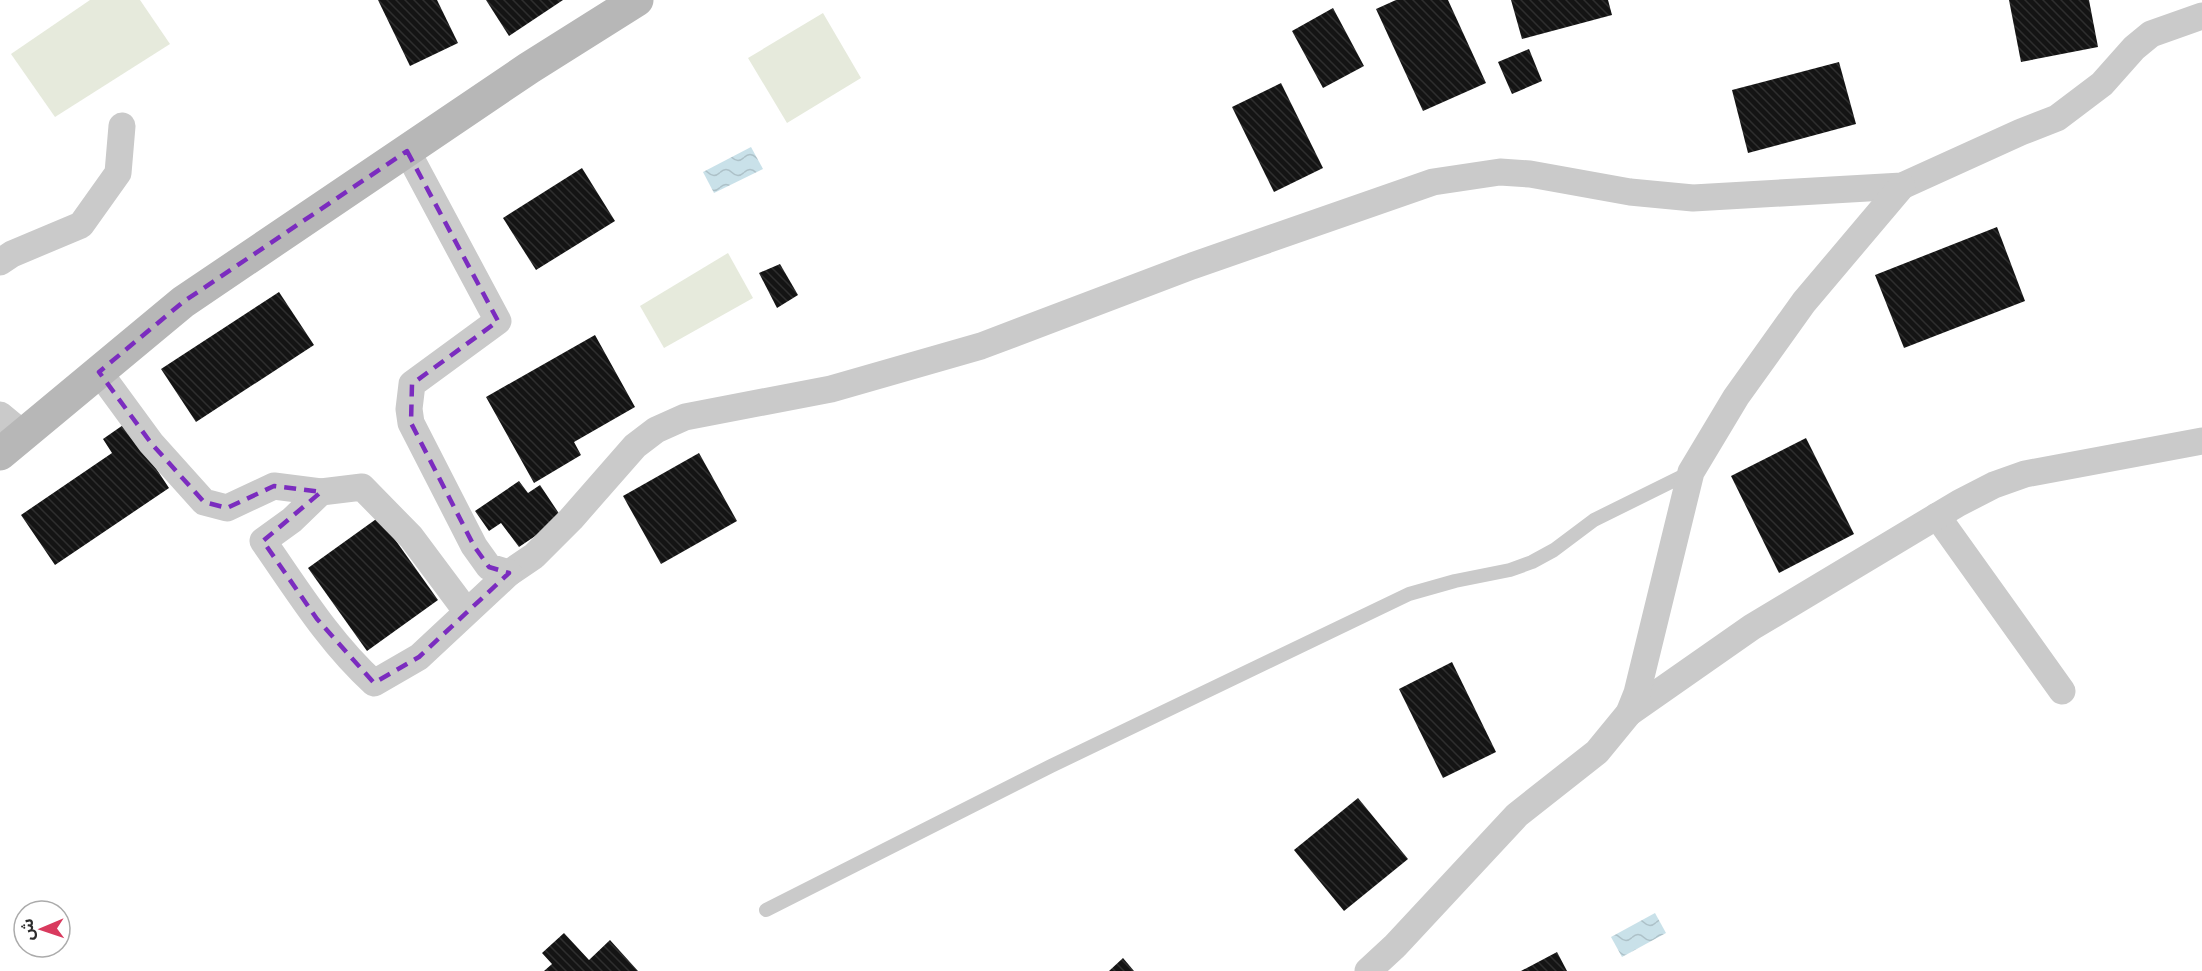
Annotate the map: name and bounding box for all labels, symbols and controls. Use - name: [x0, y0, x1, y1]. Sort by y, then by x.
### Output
- north arrow: [12, 899, 72, 959]
- text: ش: [16, 918, 38, 941]

